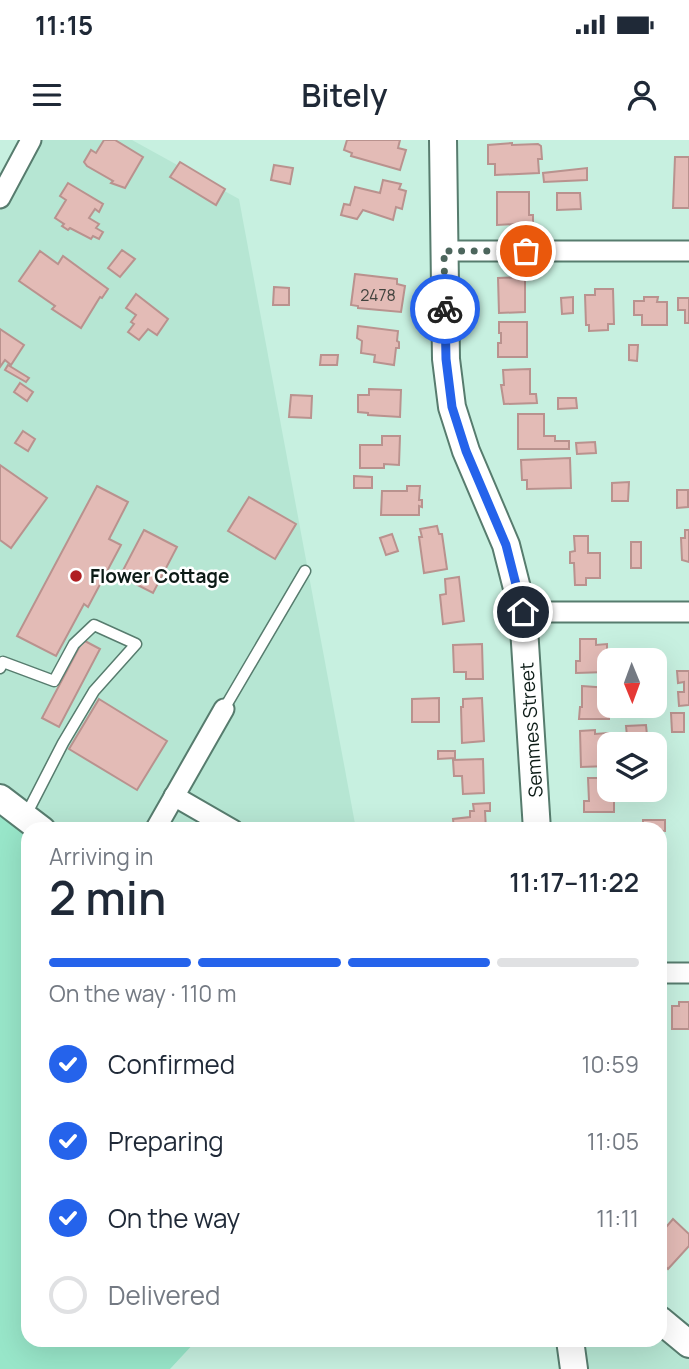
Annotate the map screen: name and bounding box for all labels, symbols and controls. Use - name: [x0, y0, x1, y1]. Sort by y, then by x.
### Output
- text: 11:15: [35, 7, 93, 43]
- text: Bitely: [301, 73, 388, 117]
- icon: menu: [28, 76, 66, 114]
- icon: person: [623, 76, 661, 114]
- pin: [496, 221, 556, 281]
- icon: bag: [507, 232, 545, 270]
- courier: [410, 274, 480, 344]
- house number: 2478: [360, 284, 396, 306]
- icon: bike: [426, 290, 464, 328]
- place label: Flower Cottage: [90, 563, 230, 589]
- marker: Flower Cottage: [68, 568, 84, 584]
- pin: [493, 582, 553, 642]
- icon: home: [504, 593, 542, 631]
- north arrow: [597, 648, 667, 718]
- map controls: [597, 648, 667, 802]
- street label: Semmes Street: [513, 662, 549, 798]
- button: layers: [597, 732, 667, 802]
- text: Arriving in: [49, 840, 154, 872]
- text: 11:17–11:22: [509, 864, 639, 900]
- text: 2 min: [49, 866, 166, 929]
- text: On the way · 110 m: [49, 977, 236, 1009]
- icon: check: [49, 1045, 87, 1083]
- text: Confirmed: [108, 1046, 235, 1082]
- text: 10:59: [582, 1048, 639, 1080]
- icon: check: [49, 1122, 87, 1160]
- text: Preparing: [108, 1123, 224, 1159]
- text: 11:05: [587, 1125, 639, 1157]
- icon: check: [49, 1199, 87, 1237]
- text: On the way: [108, 1200, 240, 1236]
- text: 11:11: [596, 1202, 639, 1234]
- text: Delivered: [108, 1277, 220, 1313]

